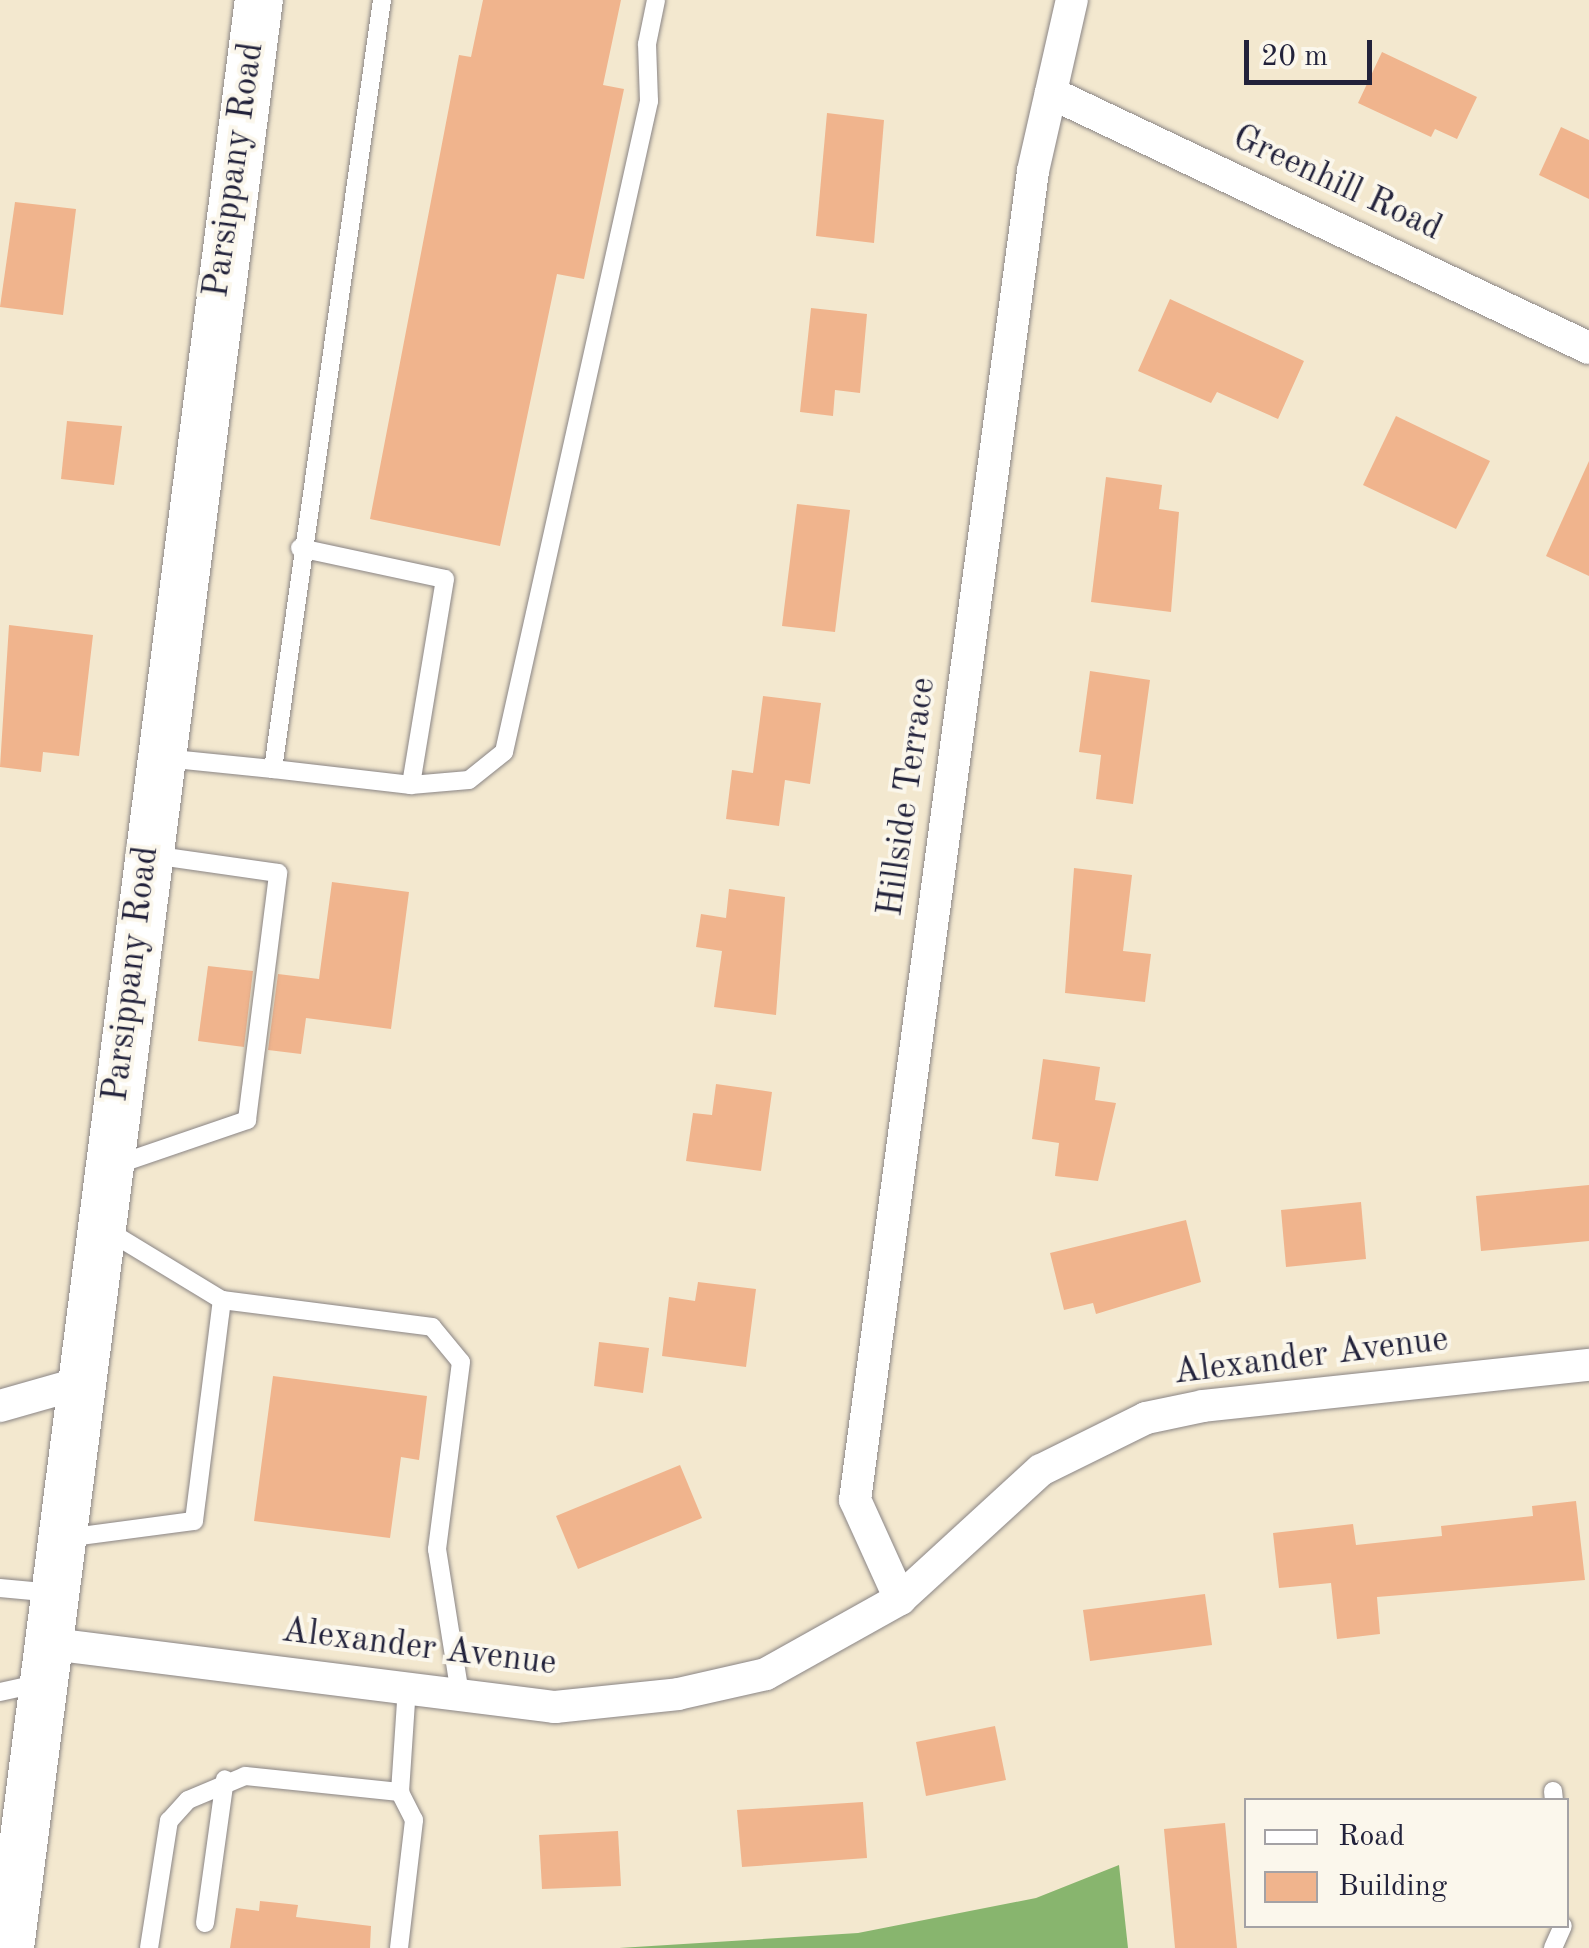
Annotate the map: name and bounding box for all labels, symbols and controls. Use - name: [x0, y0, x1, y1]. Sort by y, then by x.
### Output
- scale bar: [1249, 20, 1376, 82]
- street label: Parsippany Road: [196, 40, 274, 300]
- text: 20 m: [1261, 42, 1328, 72]
- street label: Greenhill Road: [1226, 117, 1448, 251]
- street label: Hillside Terrace: [870, 675, 946, 919]
- street label: Parsippany Road: [95, 844, 169, 1104]
- street label: Alexander Avenue: [1171, 1319, 1451, 1395]
- street label: Alexander Avenue: [279, 1610, 559, 1686]
- legend: [1244, 1798, 1569, 1928]
- text: Road: [1338, 1822, 1405, 1852]
- text: Building: [1338, 1872, 1447, 1902]

